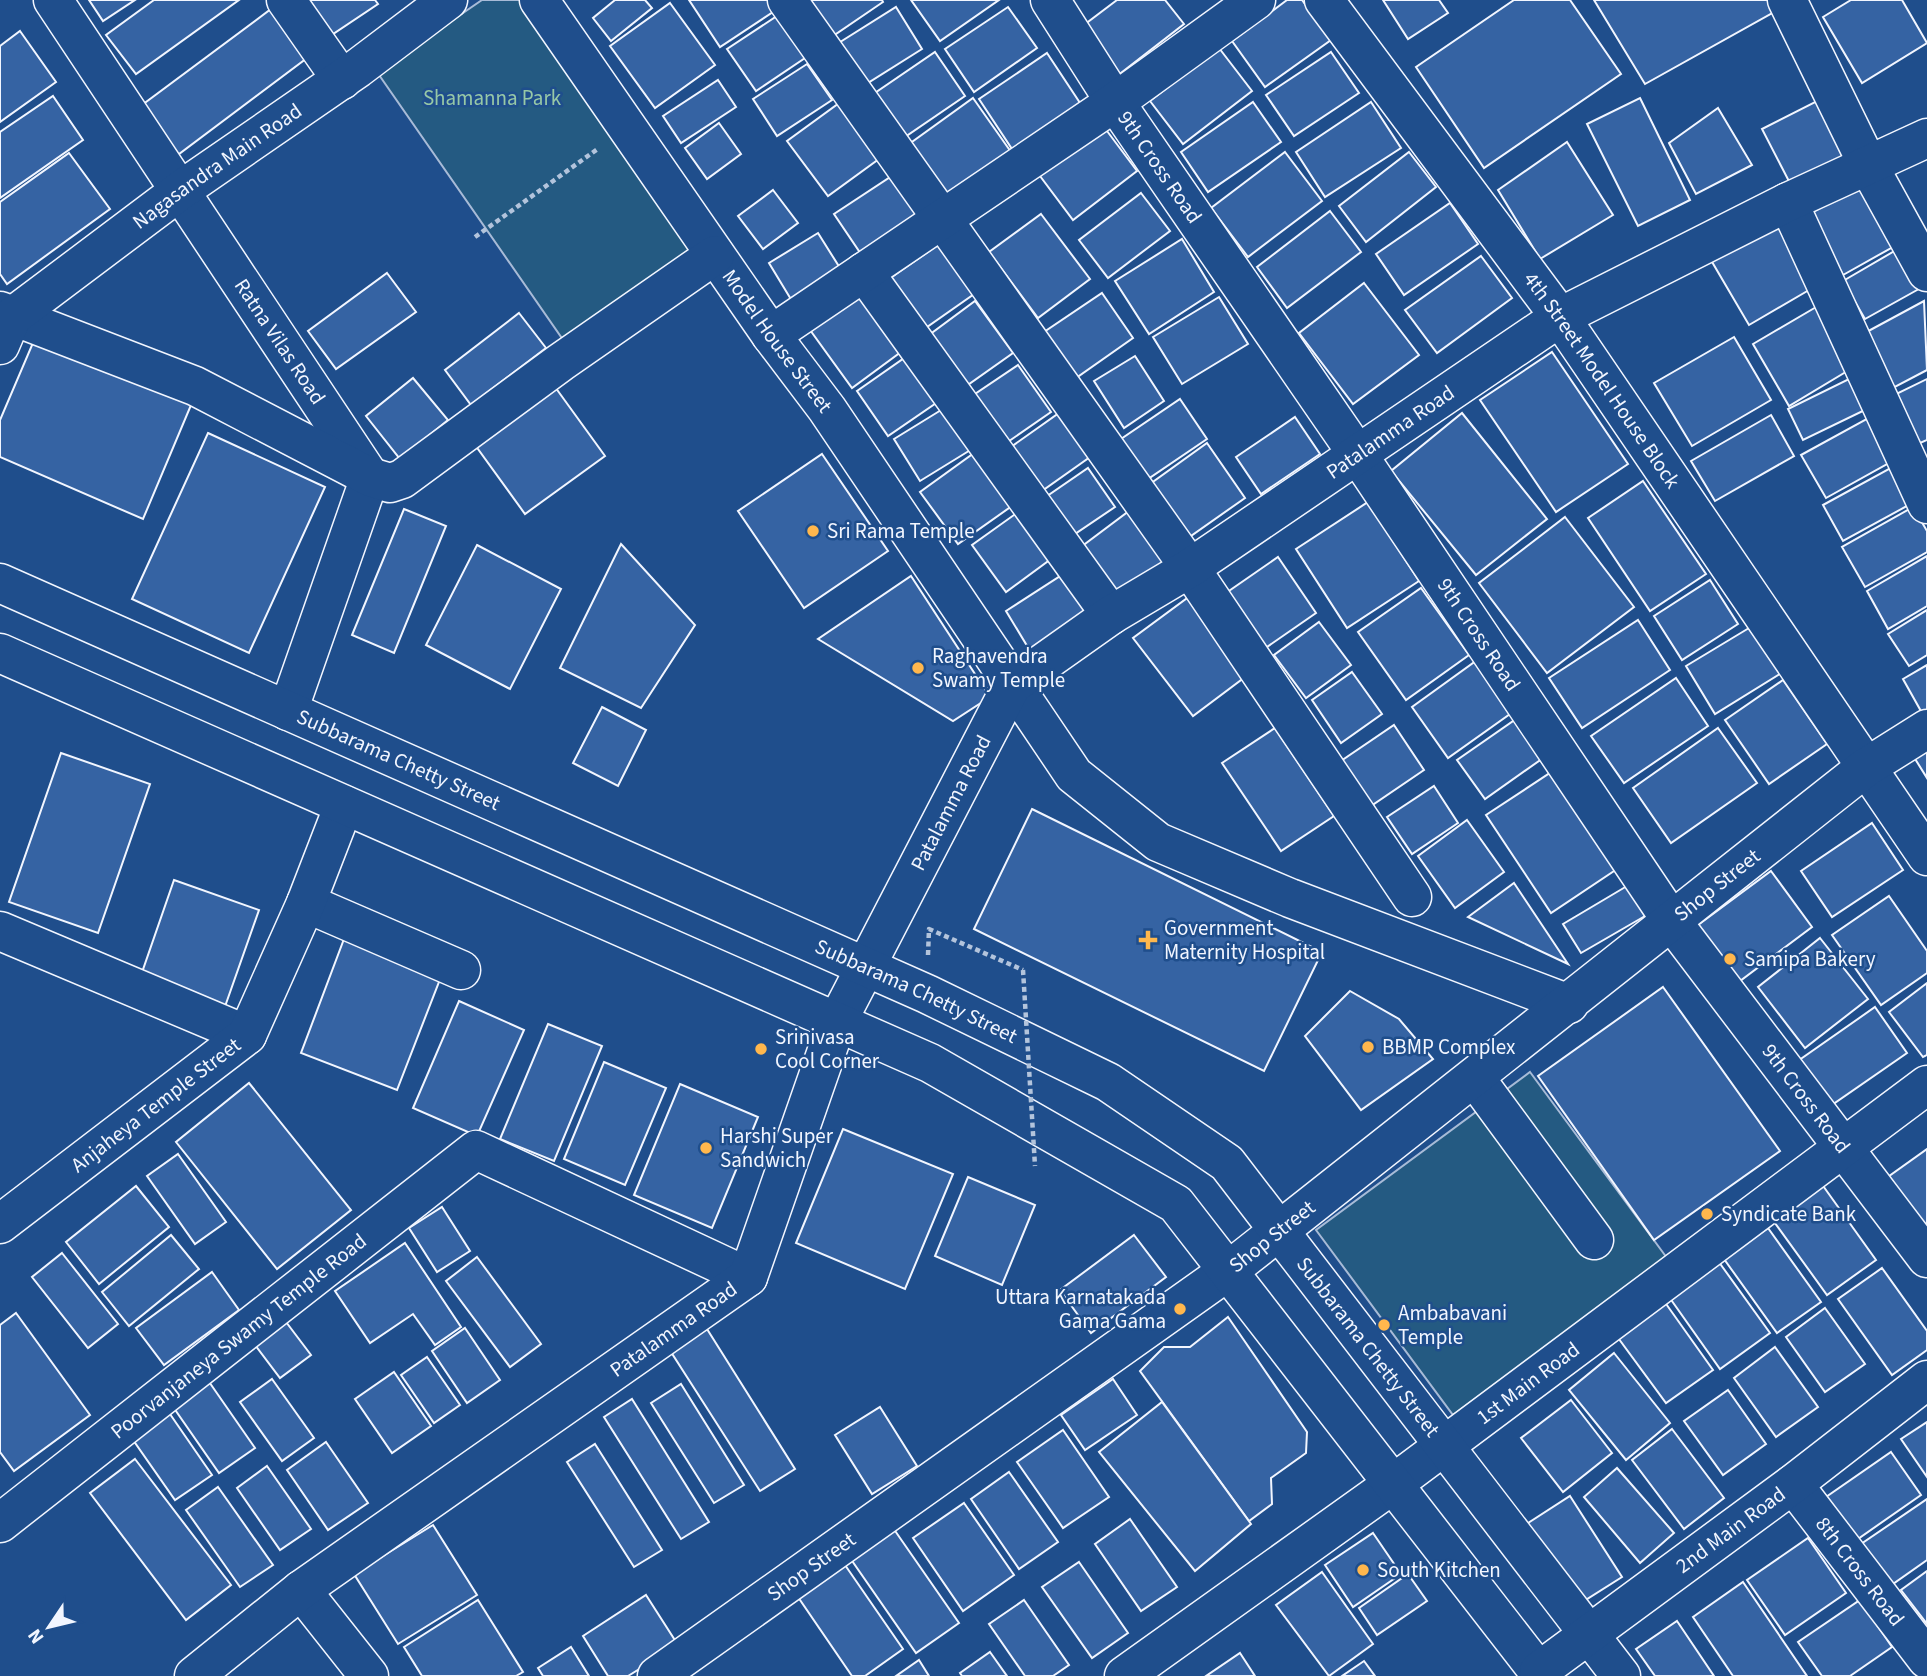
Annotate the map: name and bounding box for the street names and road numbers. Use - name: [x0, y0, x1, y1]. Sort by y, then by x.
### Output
- street label: Nagasandra Main Road: [126, 96, 308, 236]
- street label: 9th Cross Road: [1110, 105, 1209, 229]
- street label: Model House Street: [715, 263, 840, 419]
- street label: 4th Street Model House Block: [1516, 266, 1688, 495]
- street label: Ratna Vilas Road: [227, 273, 333, 410]
- street label: Patalamma Road: [1320, 378, 1460, 486]
- street label: 9th Cross Road: [1430, 572, 1528, 697]
- street label: Subbarama Chetty Street: [292, 701, 505, 818]
- street label: Patalamma Road: [903, 730, 999, 876]
- street label: Shop Street: [1667, 841, 1766, 928]
- street label: Subbarama Chetty Street: [810, 931, 1023, 1051]
- street label: Anjaheya Temple Street: [64, 1030, 247, 1180]
- street label: 9th Cross Road: [1755, 1038, 1858, 1160]
- street label: Shop Street: [1222, 1193, 1321, 1280]
- street label: Poorvanjaneya Swamy Temple Road: [104, 1226, 373, 1446]
- street label: Subbarama Chetty Street: [1289, 1250, 1447, 1443]
- street label: Patalamma Road: [604, 1274, 743, 1384]
- street label: 1st Main Road: [1470, 1335, 1586, 1432]
- street label: 2nd Main Road: [1670, 1479, 1792, 1580]
- street label: 8th Cross Road: [1808, 1510, 1911, 1632]
- street label: Shop Street: [761, 1525, 862, 1609]

